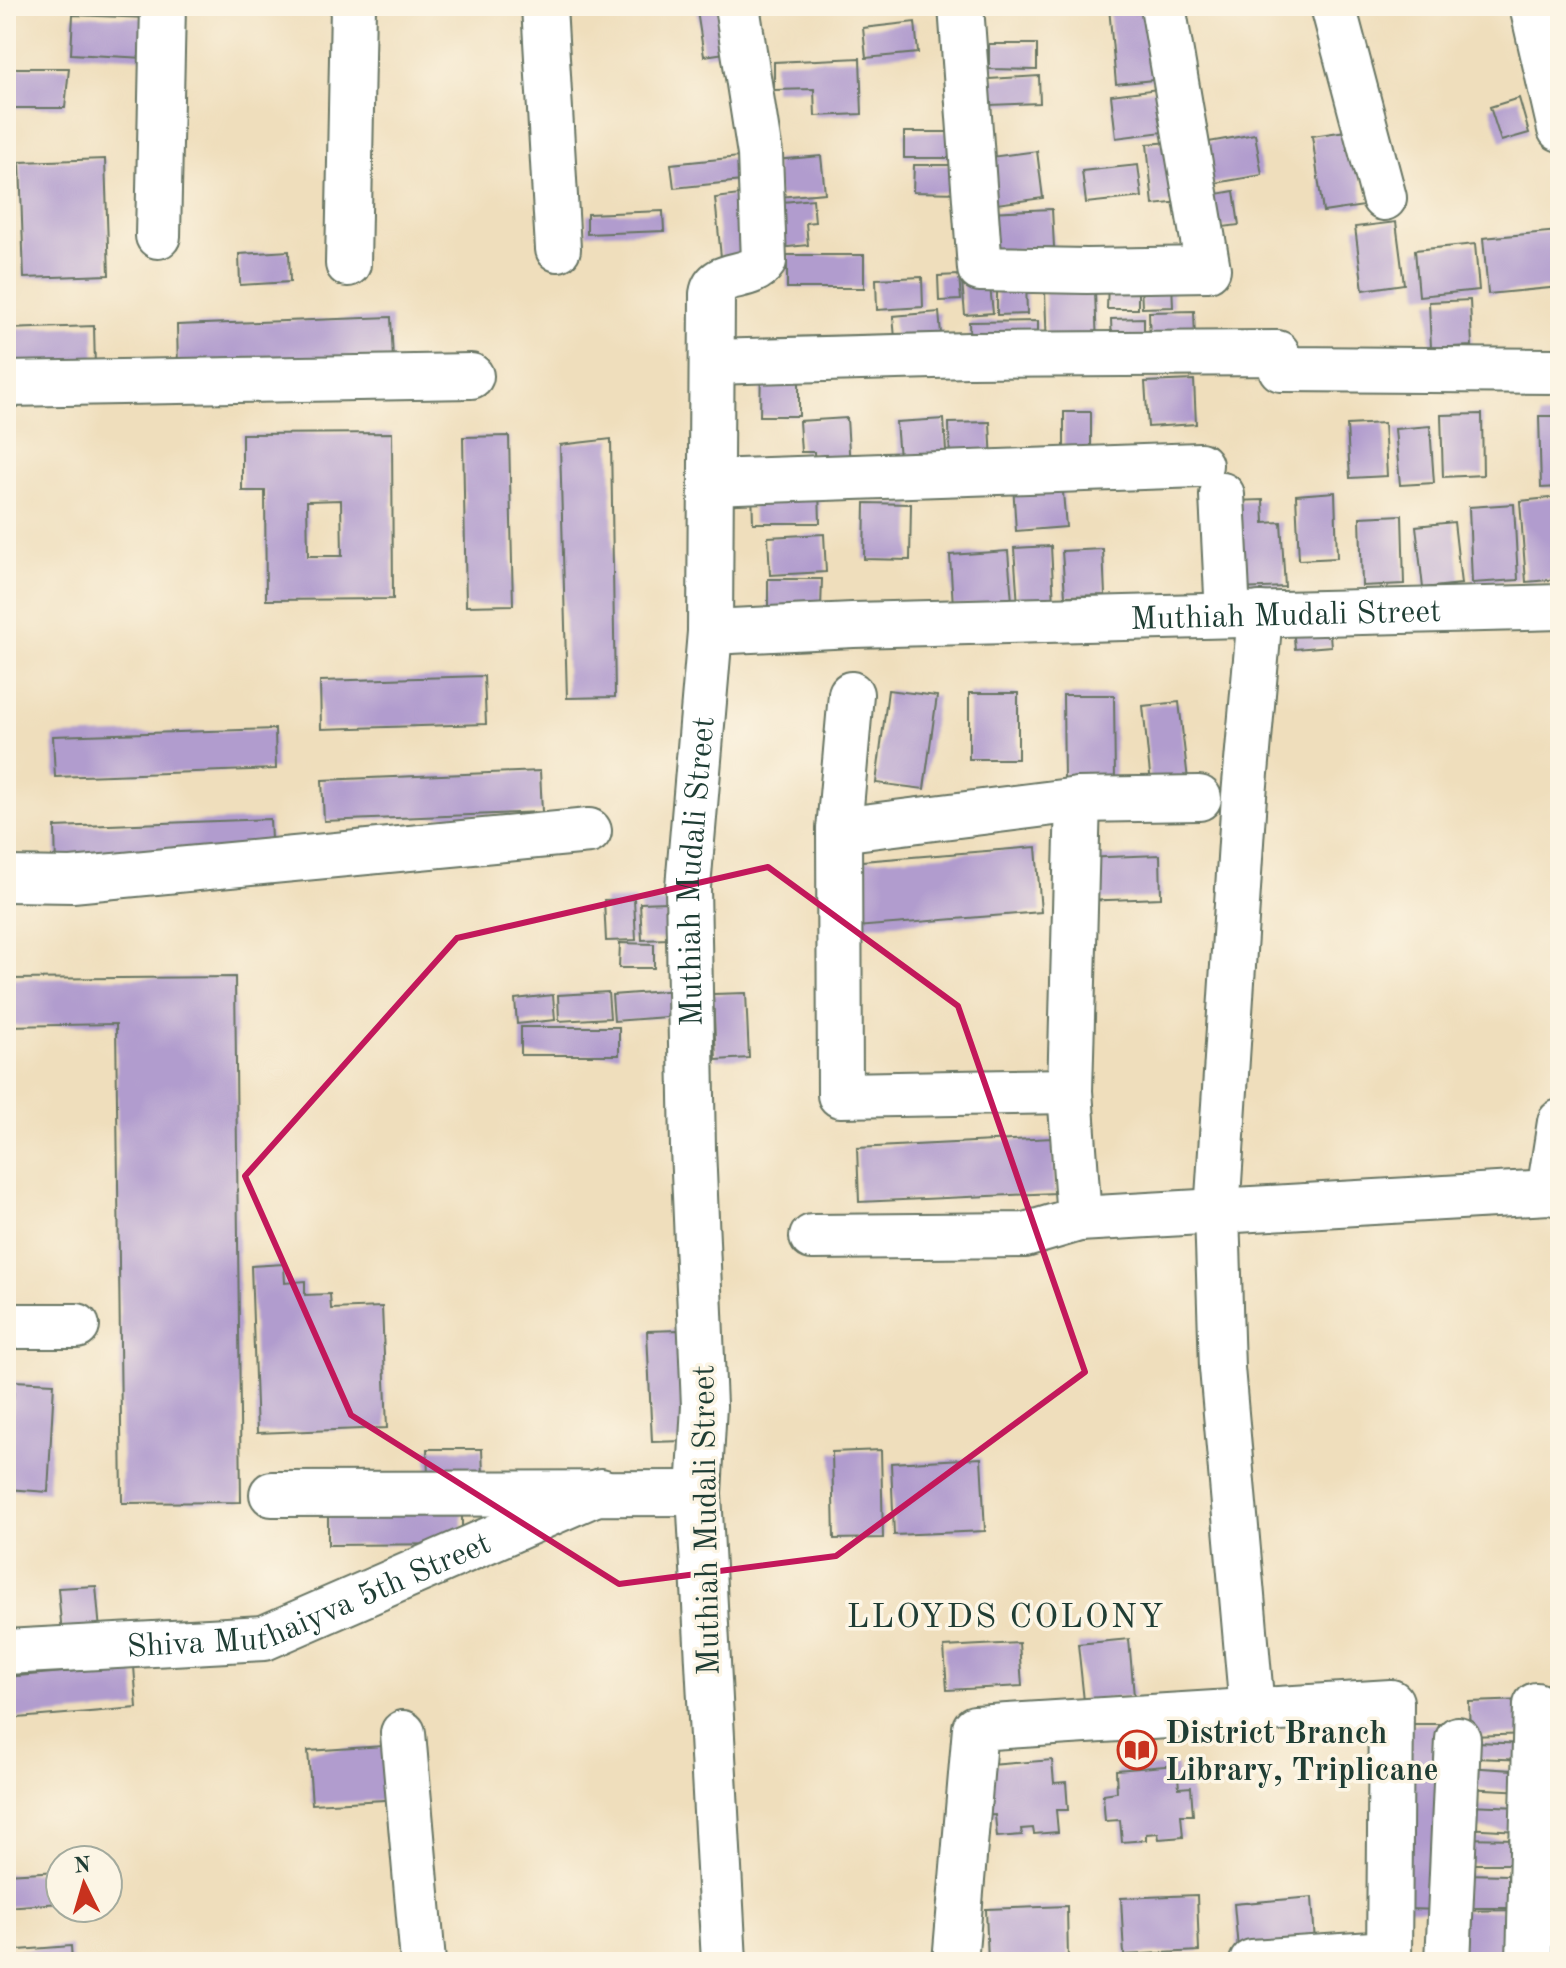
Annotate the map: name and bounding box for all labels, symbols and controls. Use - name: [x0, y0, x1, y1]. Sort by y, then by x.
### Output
- street label: Muthiah Mudali Street: [1130, 597, 1442, 637]
- street label: Muthiah Mudali Street: [675, 715, 722, 1027]
- street label: Muthiah Mudali Street: [689, 1364, 727, 1676]
- street label: Shiva Muthaiyva 5th Street: [126, 1528, 496, 1664]
- district label: LLOYDS COLONY: [846, 1601, 1166, 1635]
- place label: District Branch Library, Triplicane: [1165, 1719, 1439, 1788]
- library icon: District Branch Library, Triplicane: [1116, 1729, 1158, 1771]
- north arrow: [44, 1844, 124, 1924]
- text: N: [73, 1854, 92, 1878]

